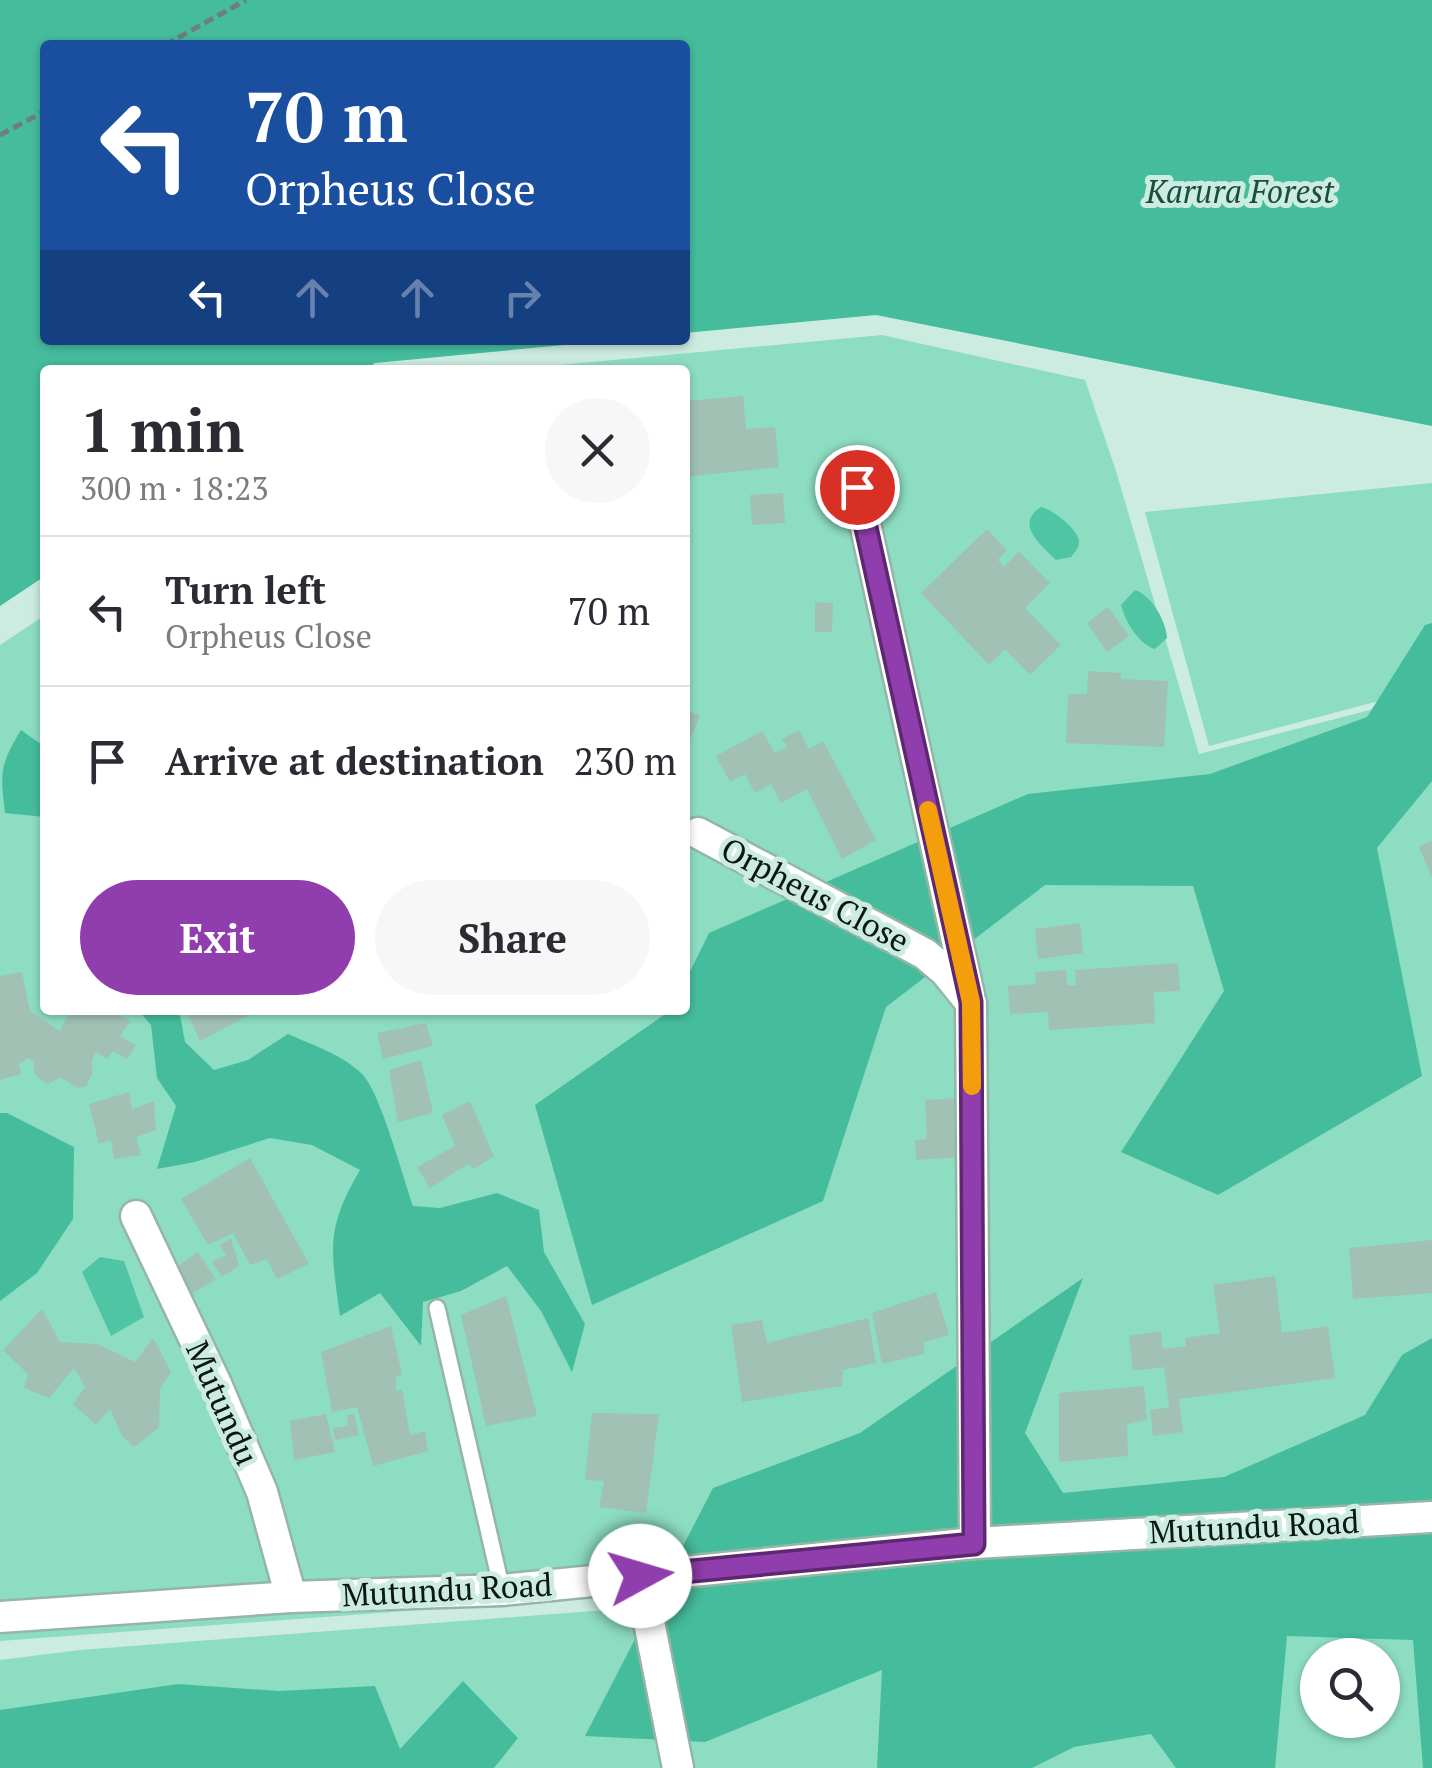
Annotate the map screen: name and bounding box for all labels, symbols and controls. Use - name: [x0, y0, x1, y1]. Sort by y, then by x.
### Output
- text: 70 m: [245, 69, 408, 162]
- icon: left: [80, 80, 210, 210]
- text: Orpheus Close: [245, 158, 536, 218]
- park label: Karura Forest: [1145, 170, 1335, 212]
- icon: left: [180, 270, 235, 325]
- icon: ahead: [285, 270, 340, 325]
- icon: ahead: [390, 270, 445, 325]
- icon: right: [495, 270, 550, 325]
- text: 1 min: [80, 390, 244, 469]
- button: close: [545, 398, 650, 503]
- pin: [815, 445, 900, 530]
- icon: arrive: [830, 460, 885, 515]
- text: 300 m · 18:23: [80, 467, 268, 509]
- text: Turn left: [165, 565, 326, 615]
- icon: left: [80, 584, 135, 639]
- text: 70 m: [567, 586, 650, 636]
- text: Orpheus Close: [165, 615, 372, 657]
- icon: arrive: [80, 734, 135, 789]
- text: Arrive at destination: [165, 736, 544, 786]
- text: 230 m: [574, 736, 677, 786]
- street label: Orpheus Close: [714, 827, 917, 961]
- button: Exit: [80, 880, 355, 995]
- button: Share: [375, 880, 650, 995]
- street label: Mutundu: [177, 1334, 269, 1471]
- street label: Mutundu Road: [1148, 1500, 1360, 1552]
- position arrow: [588, 1524, 692, 1628]
- street label: Mutundu Road: [341, 1563, 553, 1615]
- map controls: [1300, 1638, 1400, 1738]
- button: search: [1300, 1638, 1400, 1738]

